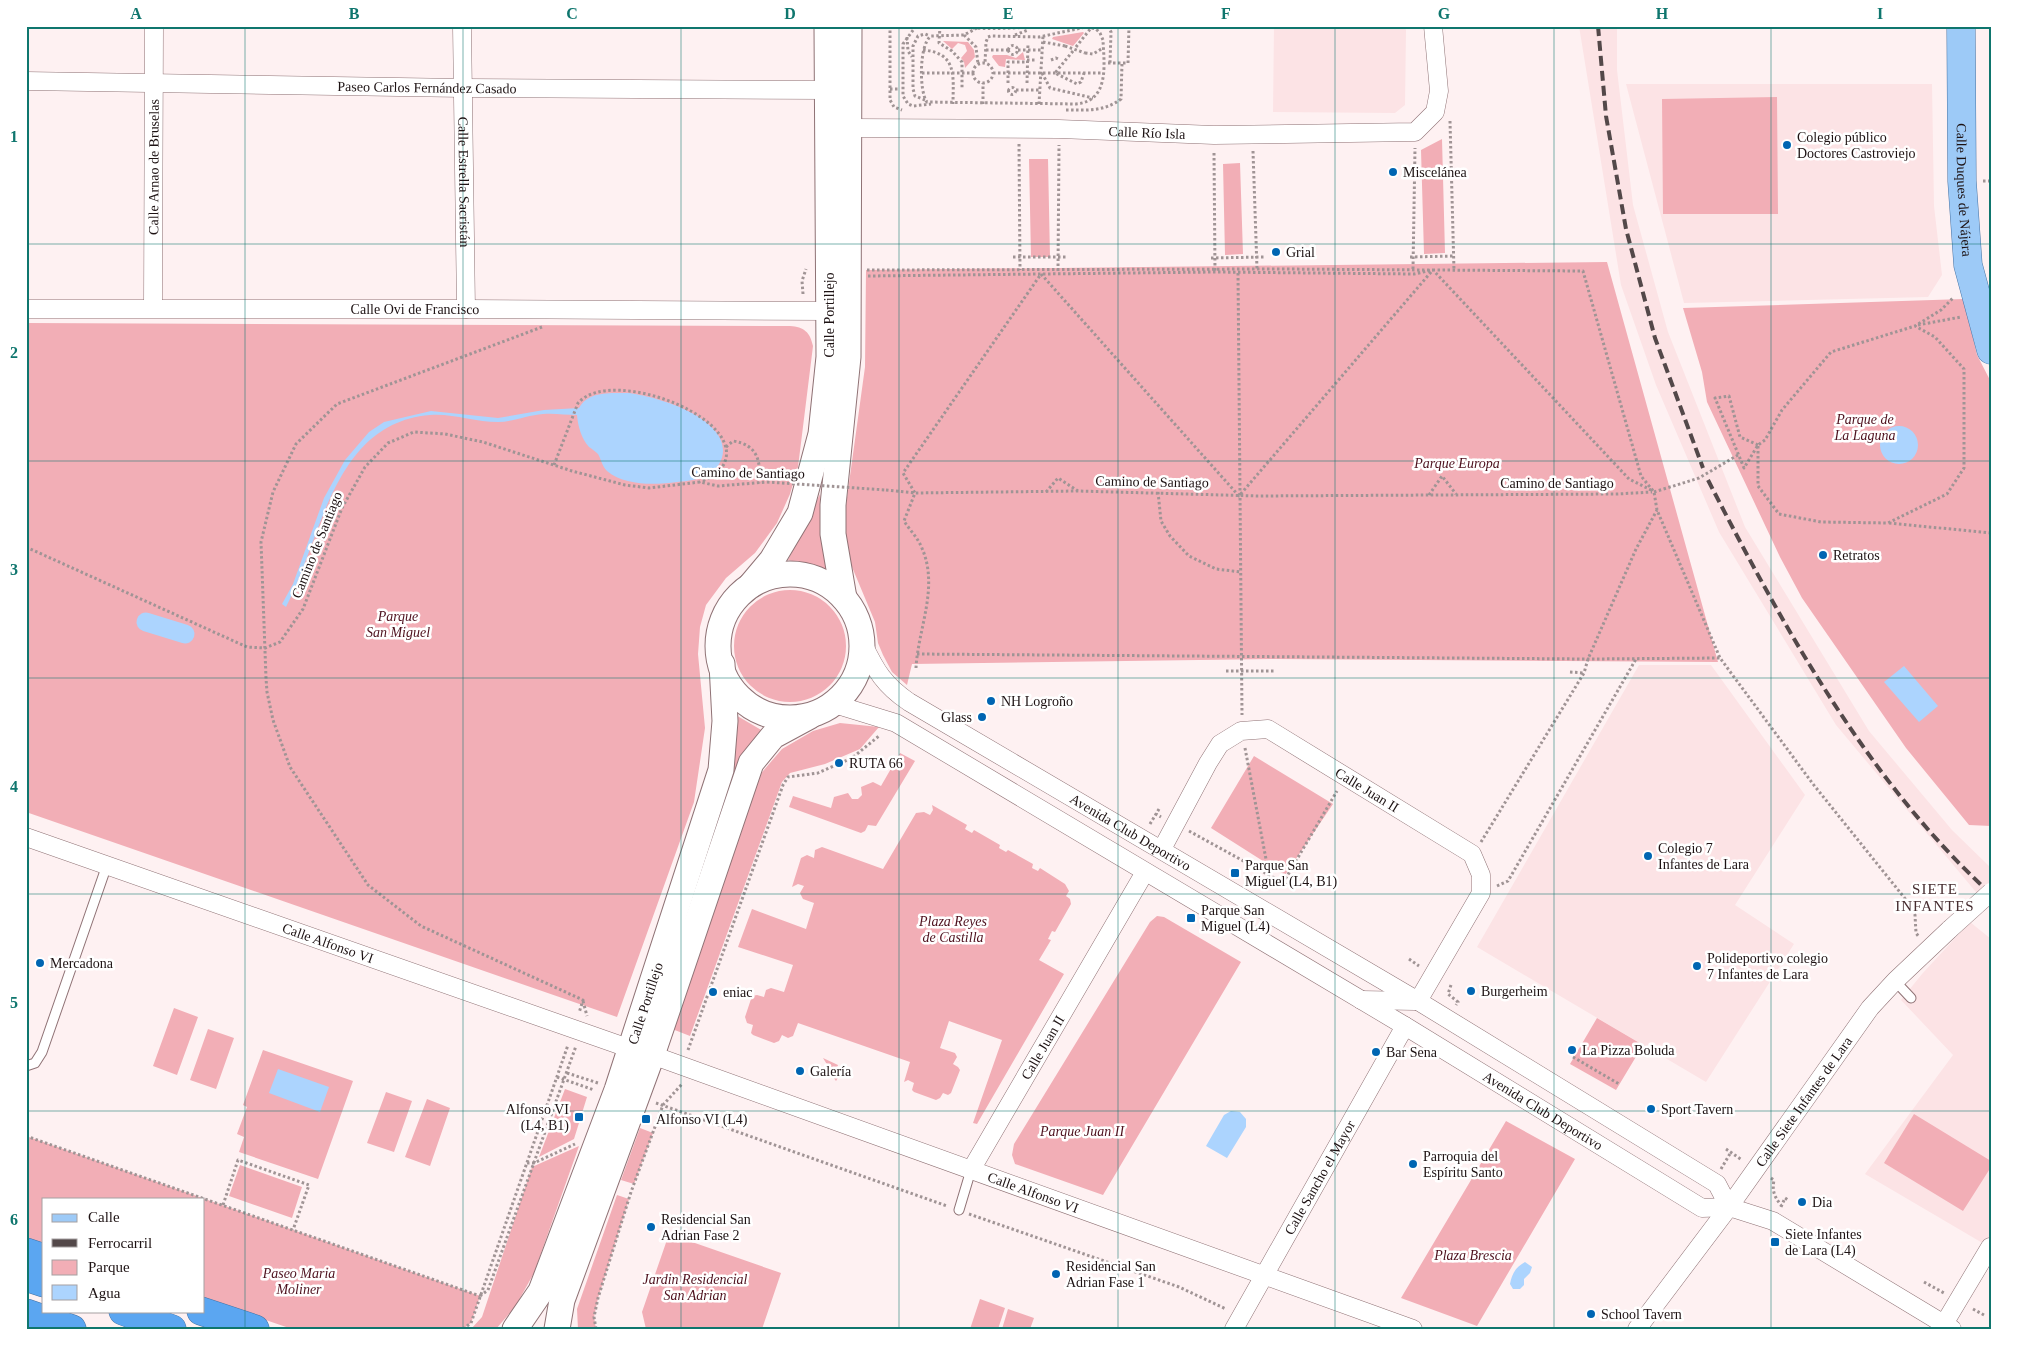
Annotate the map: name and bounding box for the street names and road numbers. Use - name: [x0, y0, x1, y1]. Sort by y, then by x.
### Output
- street label: Paseo Carlos Fernández Casado: [337, 78, 517, 96]
- street label: Calle Arnao de Bruselas: [146, 99, 161, 235]
- street label: Calle Estrella Sacristán: [456, 117, 473, 247]
- street label: Calle Río Isla: [1108, 123, 1186, 141]
- street label: Calle Duques de Nájera: [1954, 123, 1975, 258]
- street label: Calle Portillejo: [822, 272, 837, 358]
- street label: Calle Ovi de Francisco: [351, 302, 479, 317]
- street label: Camino de Santiago: [691, 465, 805, 481]
- street label: Camino de Santiago: [1095, 474, 1209, 490]
- street label: Camino de Santiago: [1500, 476, 1614, 491]
- street label: Camino de Santiago: [289, 490, 345, 600]
- street label: Calle Juan II: [1333, 765, 1402, 815]
- street label: Avenida Club Deportivo: [1067, 791, 1194, 873]
- street label: Calle Alfonso VI: [280, 920, 376, 966]
- street label: Calle Portillejo: [625, 961, 665, 1046]
- street label: Calle Juan II: [1018, 1012, 1067, 1082]
- street label: Calle Siete Infantes de Lara: [1753, 1033, 1855, 1169]
- street label: Avenida Club Deportivo: [1480, 1068, 1605, 1153]
- street label: Calle Sancho el Mayor: [1281, 1117, 1358, 1237]
- street label: Calle Alfonso VI: [986, 1169, 1081, 1216]

